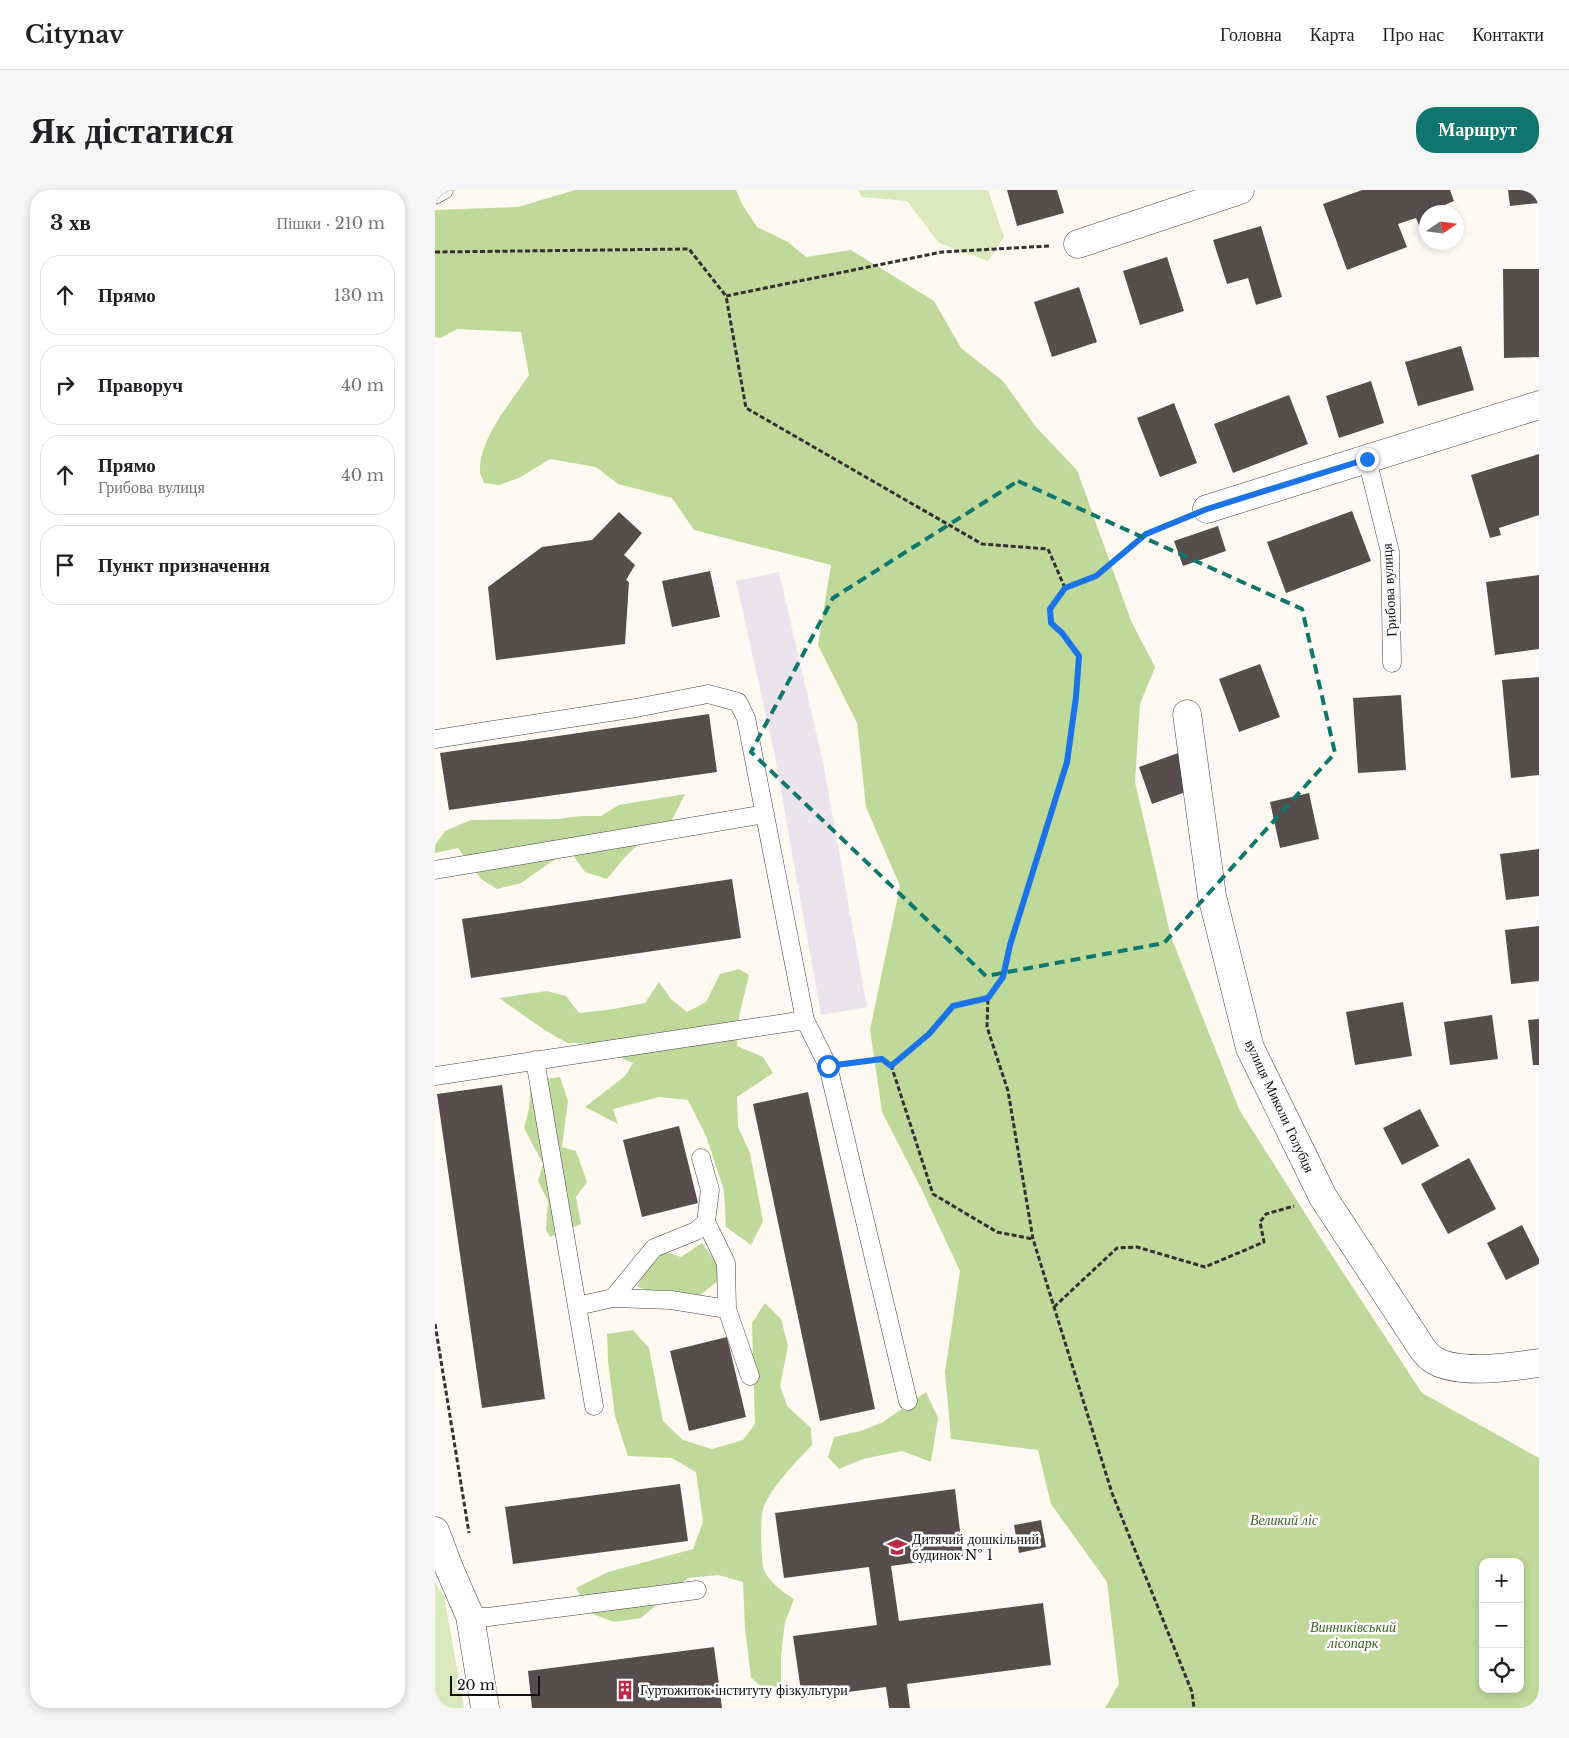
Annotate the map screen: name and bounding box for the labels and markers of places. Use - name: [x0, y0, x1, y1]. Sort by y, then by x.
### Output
- place label: Дитячий дошкільний будинок № 1: [912, 1530, 1039, 1564]
- school or university icon: Дитячий дошкільний будинок № 1: [886, 1536, 908, 1558]
- building icon: Гуртожиток інституту фізкультури: [614, 1679, 636, 1701]
- place label: Гуртожиток інституту фізкультури: [640, 1681, 848, 1699]

